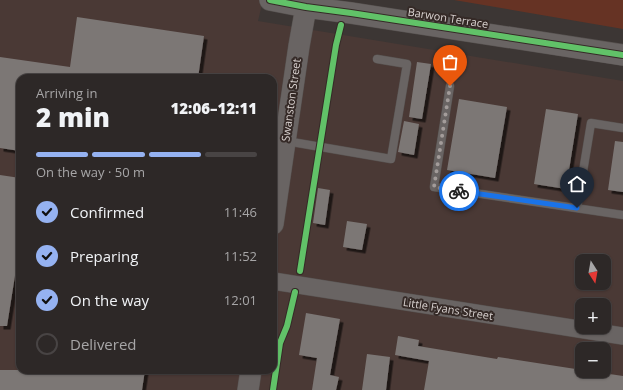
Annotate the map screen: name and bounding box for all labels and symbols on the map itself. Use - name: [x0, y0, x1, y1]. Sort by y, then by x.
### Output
- street label: Barwon Terrace: [407, 4, 489, 31]
- pin: [433, 45, 467, 86]
- street label: Swanston Street: [277, 57, 304, 142]
- pin: [560, 167, 594, 208]
- courier: [439, 171, 479, 211]
- north arrow: [575, 254, 611, 290]
- street label: Little Fyans Street: [402, 294, 494, 323]

